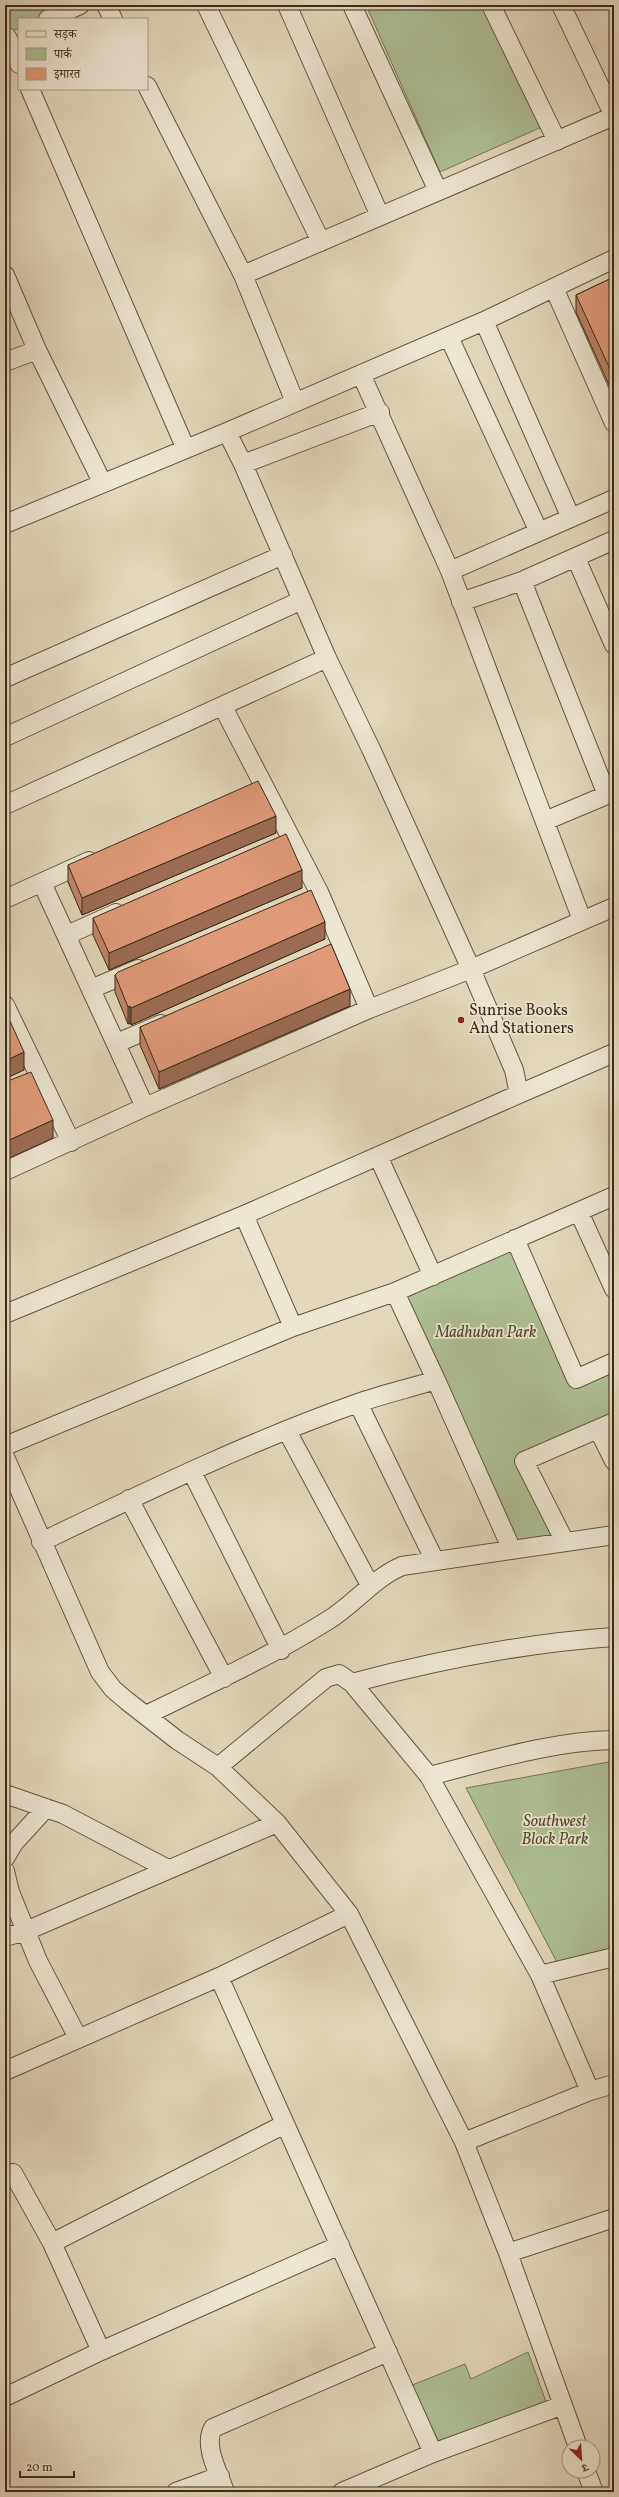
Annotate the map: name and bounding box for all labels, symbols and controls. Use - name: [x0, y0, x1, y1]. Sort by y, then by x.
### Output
- legend: [18, 18, 148, 90]
- text: सड़क: [53, 27, 78, 43]
- text: पार्क: [53, 47, 73, 63]
- text: इमारत: [53, 67, 81, 83]
- place label: Sunrise Books And Stationers: [469, 1000, 574, 1040]
- marker: Sunrise Books And Stationers: [456, 1015, 466, 1025]
- park label: Madhuban Park: [434, 1322, 537, 1344]
- park label: Southwest Block Park: [522, 1811, 589, 1851]
- north arrow: [561, 2439, 601, 2479]
- scale bar: [20, 2453, 74, 2479]
- text: उ: [578, 2458, 591, 2475]
- text: 20 m: [26, 2460, 53, 2476]

